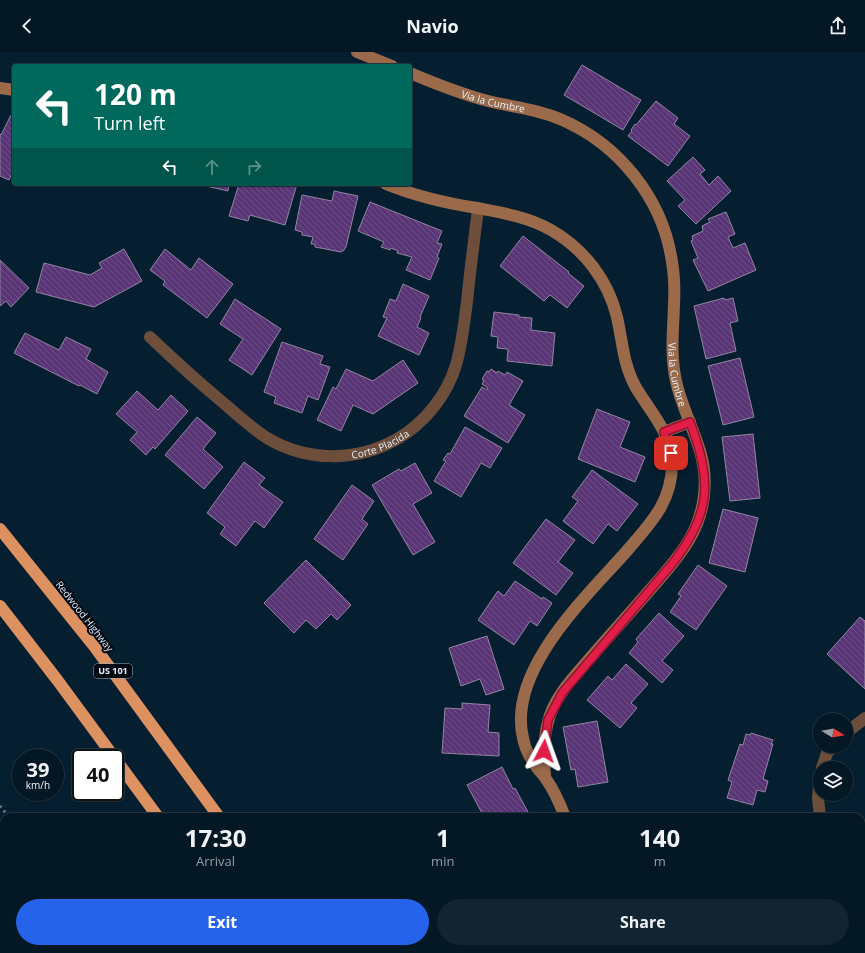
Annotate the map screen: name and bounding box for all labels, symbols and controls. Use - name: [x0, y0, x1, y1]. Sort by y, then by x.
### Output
- text: Navio: [406, 14, 459, 38]
- icon: back: [16, 15, 38, 37]
- icon: share: [827, 15, 849, 37]
- text: 120 m: [94, 75, 177, 113]
- icon: left: [28, 80, 80, 132]
- street label: Via la Cumbre: [460, 86, 527, 116]
- text: Turn left: [94, 111, 165, 135]
- icon: left: [159, 156, 181, 178]
- icon: ahead: [201, 156, 223, 178]
- icon: right: [243, 156, 265, 178]
- street label: Via la Cumbre: [665, 343, 690, 409]
- street label: Corte Placida: [350, 426, 412, 462]
- pin: [654, 436, 688, 470]
- icon: arrive: [660, 442, 682, 464]
- street label: Redwood Highway: [53, 578, 118, 655]
- road number: US 101: [94, 664, 132, 678]
- north arrow: [813, 713, 853, 753]
- map controls: [813, 713, 853, 801]
- position arrow: [523, 730, 565, 772]
- speed limit sign: 40: [72, 749, 124, 801]
- text: 39: [27, 756, 49, 783]
- button: layers: [813, 761, 853, 801]
- text: km/h: [26, 778, 50, 792]
- text: 17:30: [185, 821, 246, 854]
- text: 1: [436, 821, 450, 854]
- text: 140: [639, 821, 680, 854]
- text: Arrival: [196, 852, 235, 870]
- text: min: [431, 852, 454, 870]
- text: m: [654, 852, 666, 870]
- button: Exit: [16, 899, 429, 945]
- button: Share: [437, 899, 849, 945]

